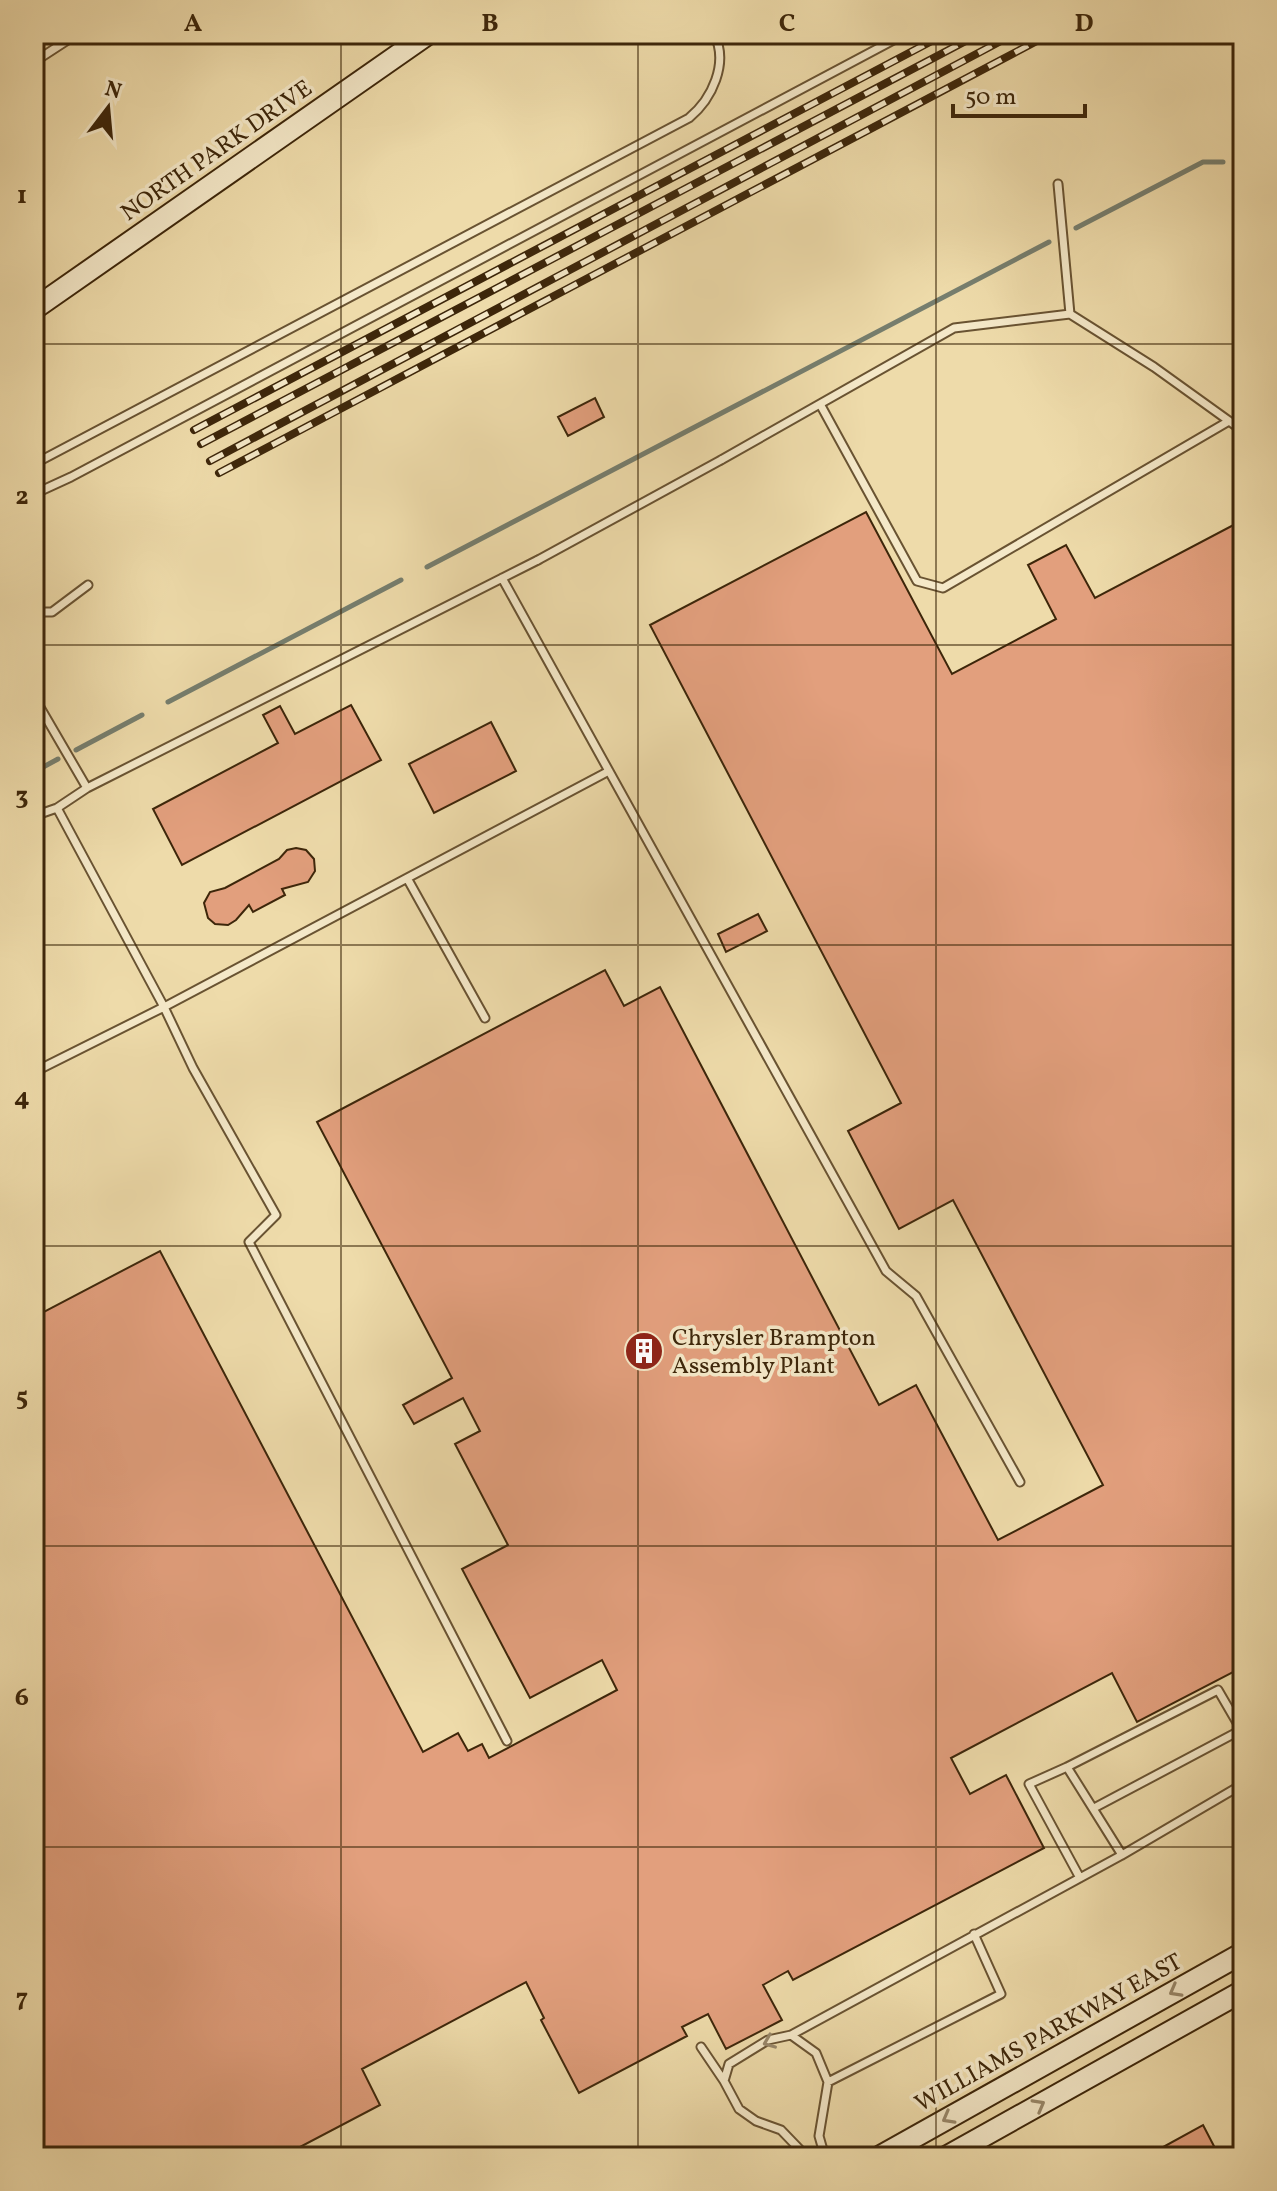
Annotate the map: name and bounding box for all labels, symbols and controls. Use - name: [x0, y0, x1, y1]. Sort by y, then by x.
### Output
- text: A: [184, 6, 203, 42]
- text: B: [481, 6, 499, 42]
- text: C: [779, 6, 795, 42]
- text: D: [1074, 6, 1094, 42]
- north arrow: [68, 68, 148, 148]
- scale bar: [953, 68, 1085, 118]
- street label: NORTH PARK DRIVE: [114, 73, 320, 231]
- text: N: [101, 74, 125, 108]
- text: 50 m: [965, 81, 1017, 115]
- text: 1: [17, 178, 27, 214]
- text: 2: [15, 479, 29, 515]
- text: 3: [15, 779, 29, 815]
- text: 4: [14, 1080, 30, 1116]
- place label: Chrysler Brampton Assembly Plant: [672, 1322, 876, 1384]
- building icon: Chrysler Brampton Assembly Plant: [623, 1330, 665, 1372]
- text: 5: [16, 1380, 28, 1416]
- text: 6: [15, 1680, 29, 1716]
- street label: WILLIAMS PARKWAY EAST: [909, 1946, 1189, 2122]
- text: 7: [16, 1981, 28, 2017]
- one-way arrow: [1169, 1982, 1183, 1997]
- one-way arrow: [762, 2032, 776, 2049]
- one-way arrow: [1030, 2099, 1045, 2115]
- one-way arrow: [942, 2108, 957, 2124]

